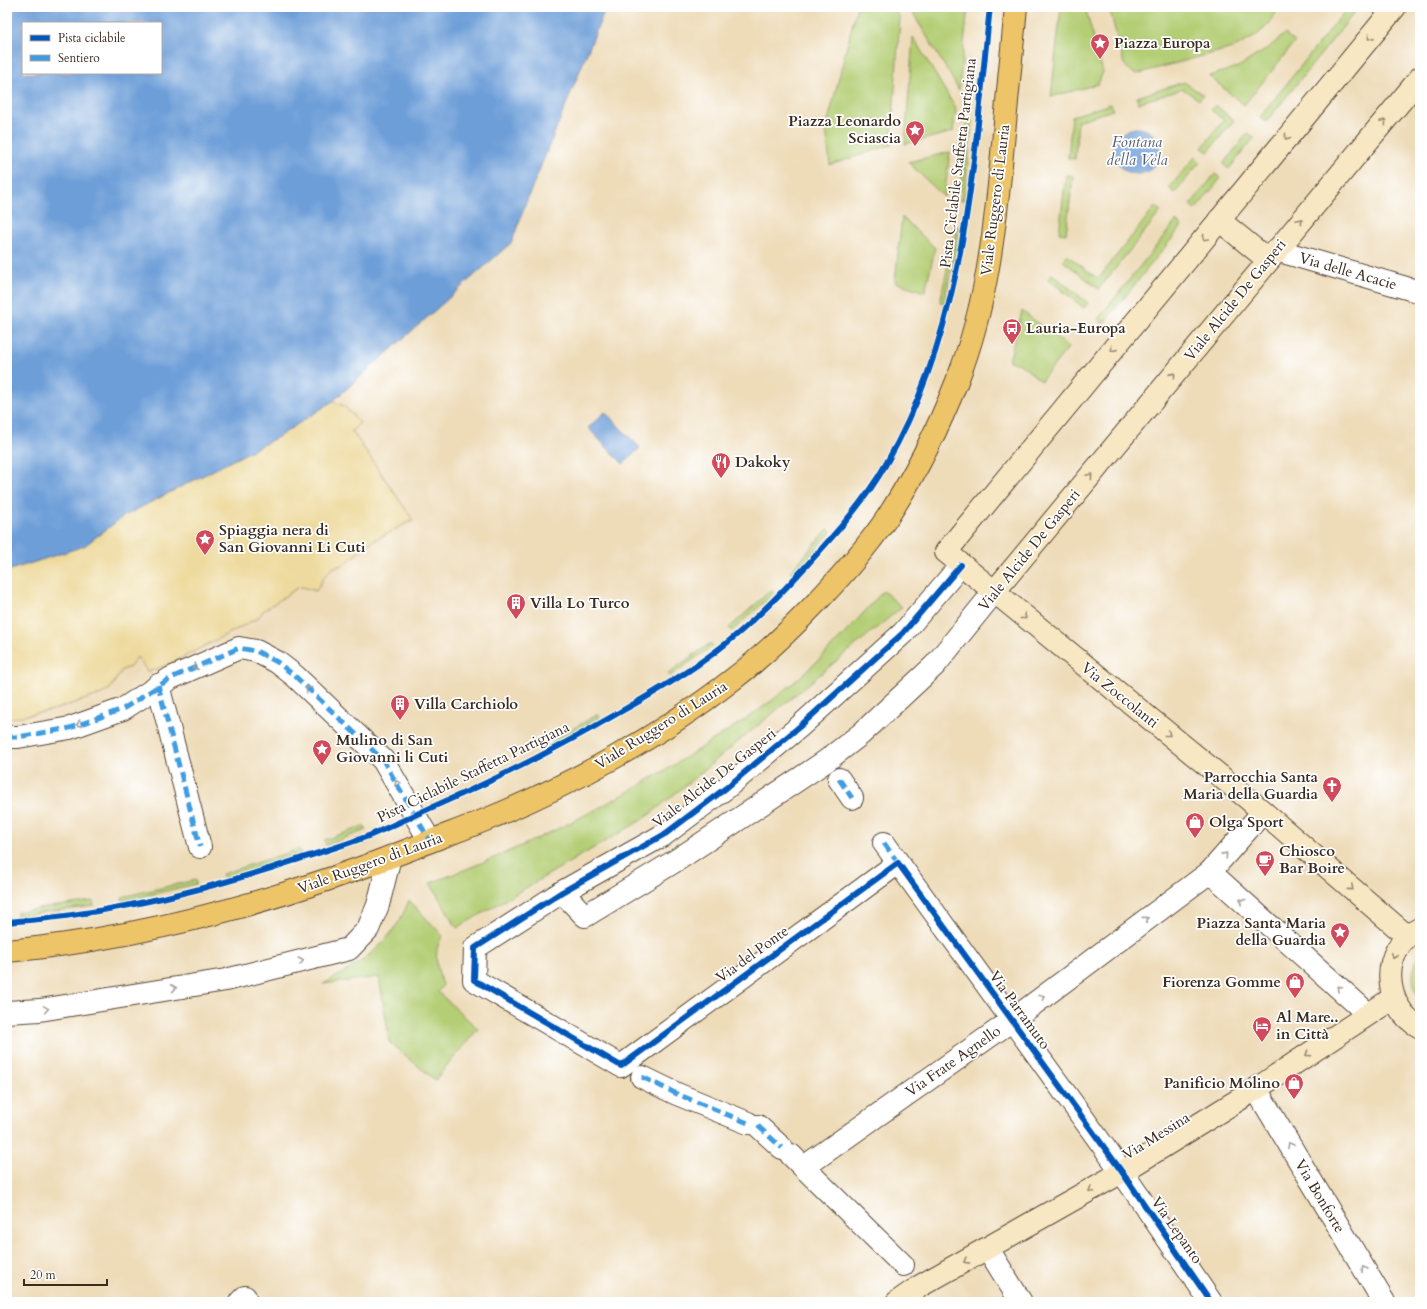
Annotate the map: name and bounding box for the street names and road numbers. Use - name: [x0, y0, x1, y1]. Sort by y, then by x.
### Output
- street label: Pista Ciclabile Staffetta Partigiana: [935, 56, 981, 269]
- street label: Viale Ruggero di Lauria: [976, 123, 1014, 277]
- street label: Viale Alcide De Gasperi: [1180, 235, 1290, 365]
- street label: Via delle Acacie: [1297, 247, 1399, 295]
- street label: Viale Alcide De Gasperi: [974, 485, 1084, 615]
- street label: Via Zoccolanti: [1077, 658, 1163, 732]
- street label: Viale Ruggero di Lauria: [591, 676, 731, 774]
- street label: Pista Ciclabile Staffetta Partigiana: [374, 716, 573, 827]
- street label: Viale Alcide De Gasperi: [648, 723, 780, 833]
- street label: Viale Ruggero di Lauria: [295, 827, 446, 898]
- street label: Via del Ponte: [712, 921, 793, 987]
- street label: Via Parramuto: [985, 967, 1055, 1053]
- street label: Via Frate Agnello: [901, 1021, 1005, 1101]
- street label: Via Messina: [1118, 1107, 1194, 1165]
- street label: Via Bonforte: [1290, 1156, 1350, 1237]
- street label: Via Lepanto: [1147, 1193, 1207, 1267]

